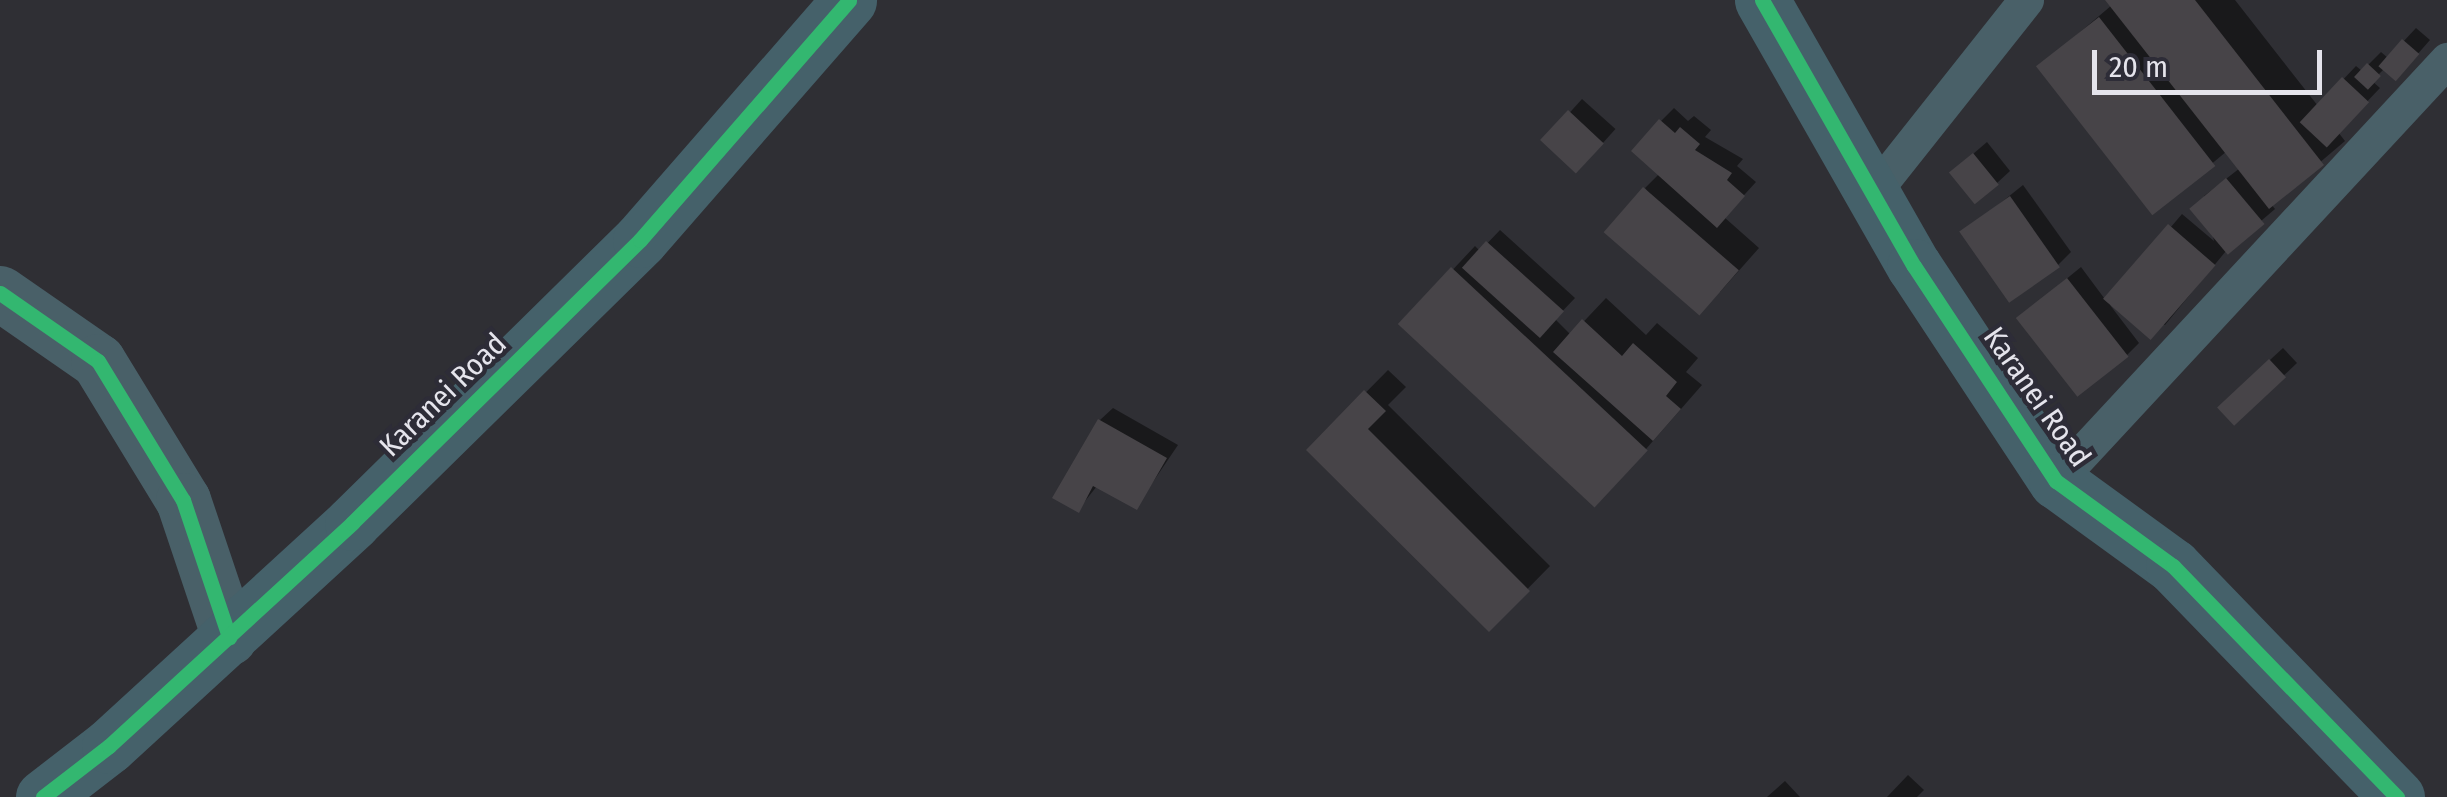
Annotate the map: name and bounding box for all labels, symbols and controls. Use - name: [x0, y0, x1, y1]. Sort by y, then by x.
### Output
- scale bar: [2097, 30, 2327, 92]
- text: 20 m: [2109, 49, 2168, 85]
- street label: Karanei Road: [1976, 320, 2098, 474]
- street label: Karanei Road: [372, 326, 514, 464]

